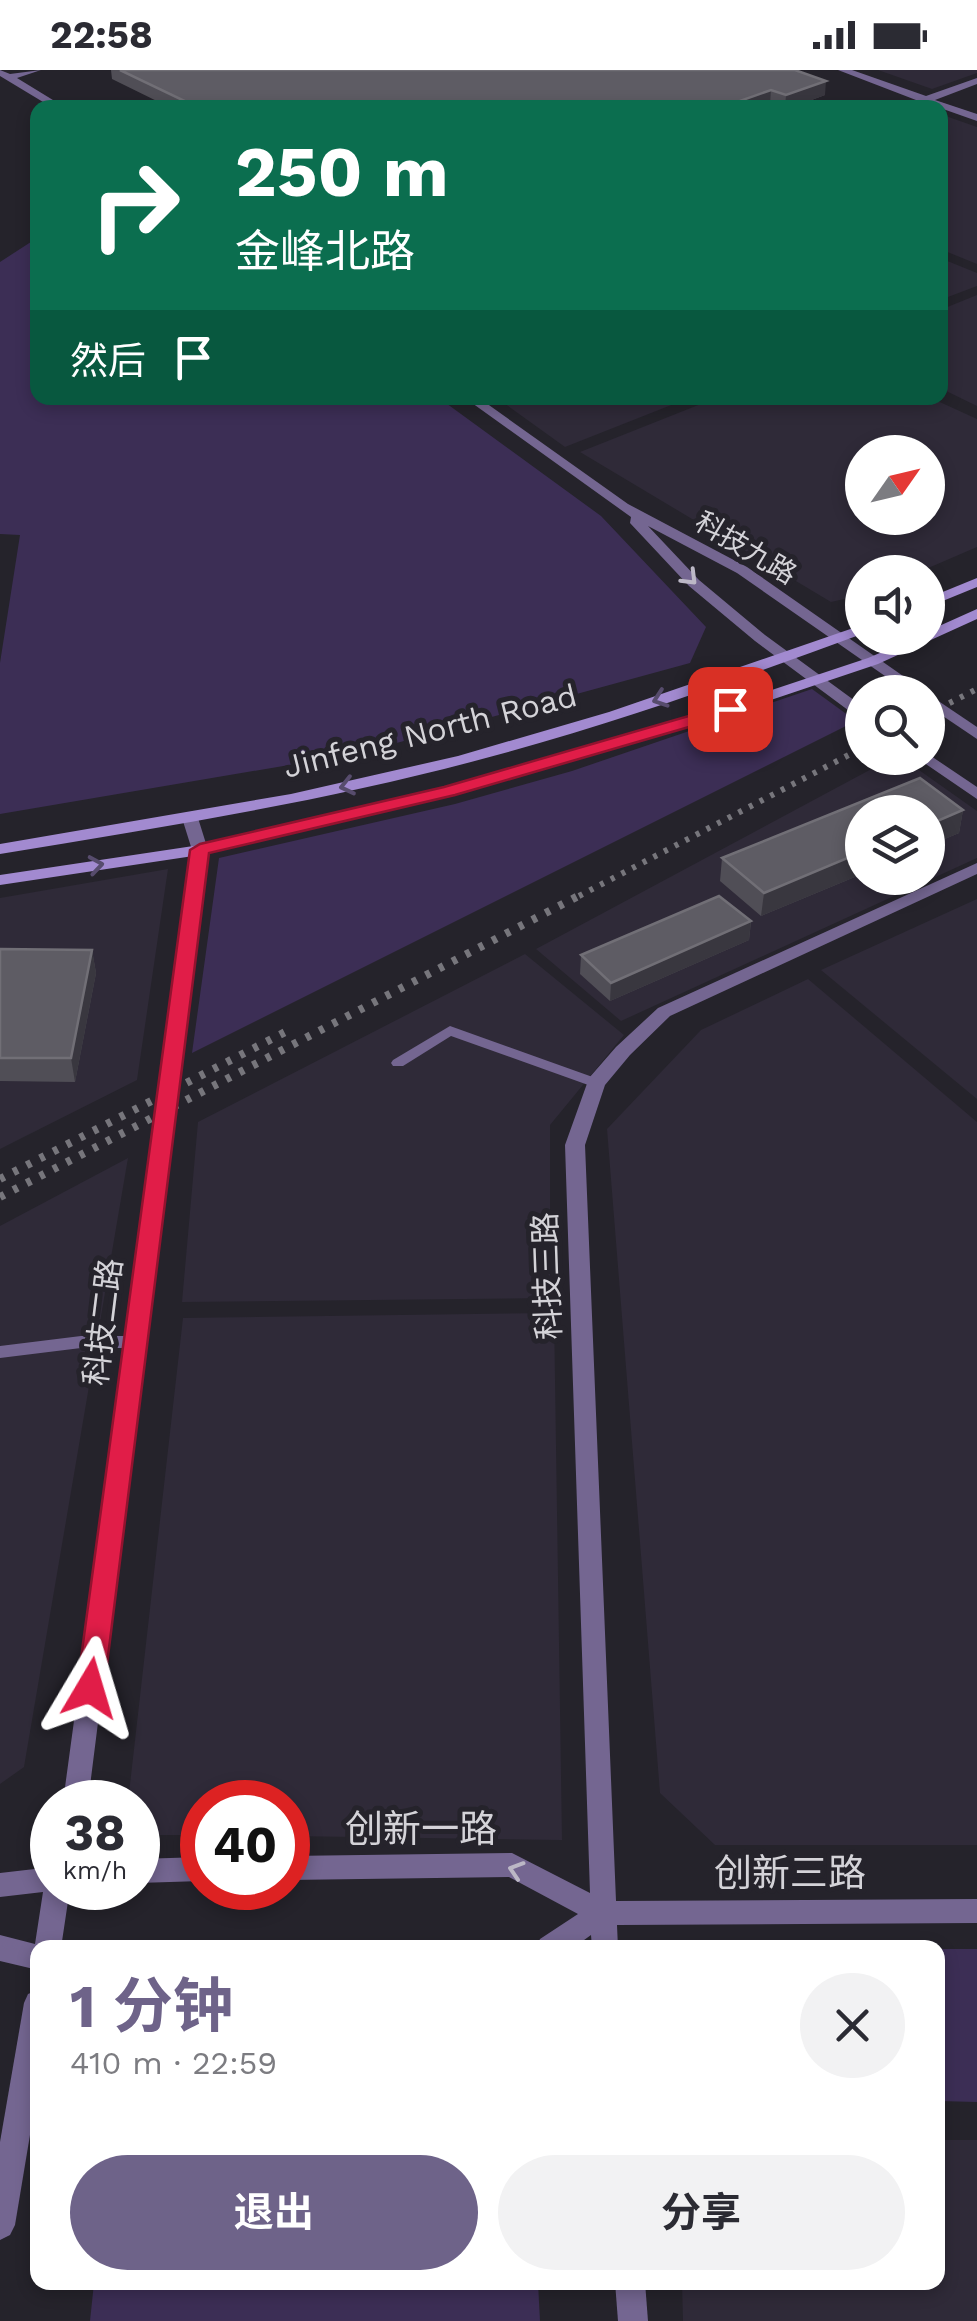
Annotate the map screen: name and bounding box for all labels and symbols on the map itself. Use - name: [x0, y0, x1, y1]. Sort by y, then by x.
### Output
- north arrow: [845, 435, 945, 535]
- street label: 科技九路: [689, 505, 803, 591]
- one-way arrow: [679, 566, 697, 584]
- pin: [688, 667, 773, 752]
- street label: Jinfeng North Road: [279, 676, 581, 786]
- one-way arrow: [653, 687, 670, 708]
- one-way arrow: [339, 774, 356, 795]
- one-way arrow: [88, 856, 105, 877]
- street label: 科技三路: [526, 1211, 568, 1341]
- street label: 科技二路: [76, 1256, 130, 1388]
- position arrow: [38, 1636, 142, 1740]
- speed limit sign: 40: [180, 1780, 310, 1910]
- street label: 创新一路: [345, 1807, 497, 1851]
- street label: 创新三路: [714, 1851, 866, 1895]
- one-way arrow: [508, 1861, 525, 1882]

